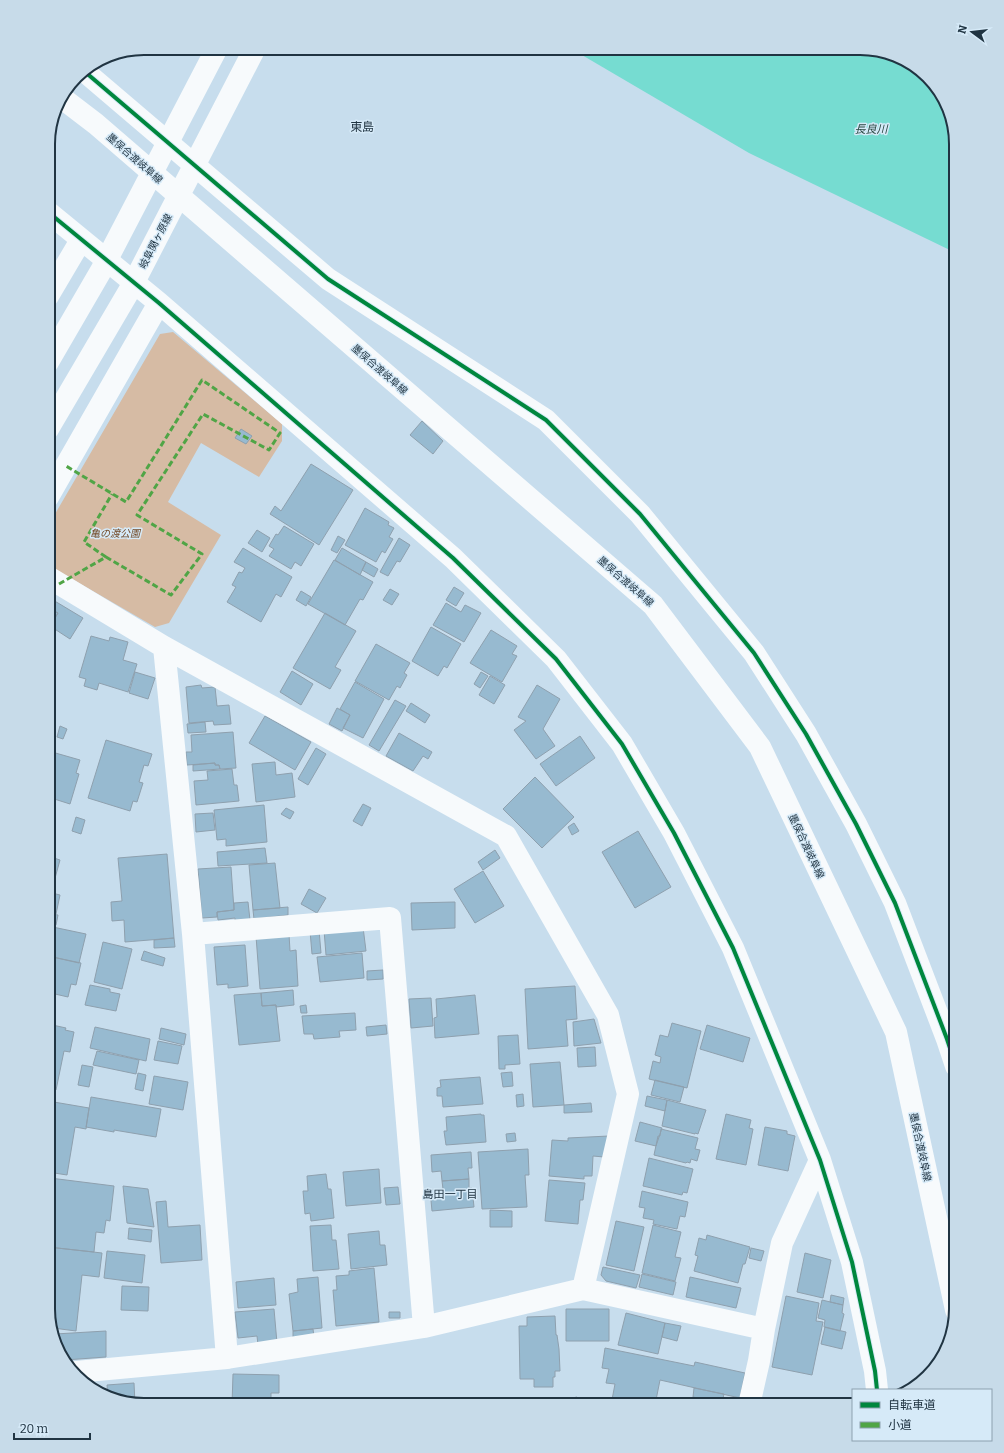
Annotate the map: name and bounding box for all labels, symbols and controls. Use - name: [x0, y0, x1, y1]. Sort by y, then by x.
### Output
- north arrow: [952, 12, 992, 52]
- text: N: [955, 23, 970, 35]
- district label: 東島: [350, 120, 374, 134]
- water label: 長良川: [855, 123, 888, 136]
- street label: 墨俣合渡岐阜線: [104, 131, 165, 186]
- street label: 岐阜関ヶ原線: [137, 212, 175, 271]
- street label: 墨俣合渡岐阜線: [349, 342, 410, 397]
- park label: 亀の渡公園: [90, 528, 142, 540]
- street label: 墨俣合渡岐阜線: [595, 554, 656, 609]
- street label: 墨俣合渡岐阜線: [786, 812, 826, 881]
- street label: 墨俣合渡岐阜線: [907, 1112, 933, 1183]
- district label: 島田一丁目: [423, 1188, 478, 1201]
- legend: [852, 1389, 992, 1441]
- text: 自転車道: [888, 1398, 936, 1412]
- scale bar: [14, 1415, 90, 1441]
- text: 小道: [888, 1418, 912, 1432]
- text: 20 m: [20, 1422, 49, 1436]

